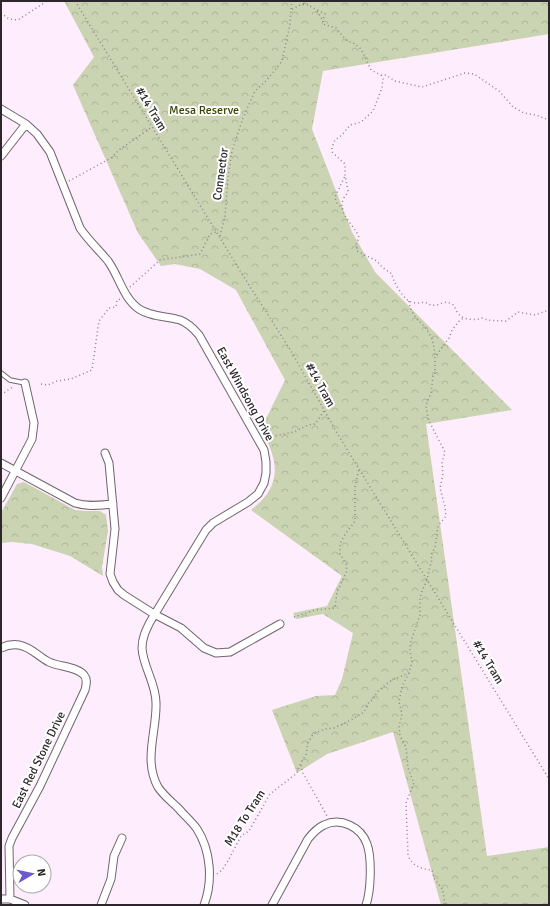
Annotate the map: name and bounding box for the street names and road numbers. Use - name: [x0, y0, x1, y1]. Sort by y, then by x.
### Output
- street label: #14 Tram: [132, 84, 170, 134]
- street label: Connector: [210, 146, 232, 201]
- street label: East Windsong Drive: [213, 344, 277, 444]
- street label: #14 Tram: [302, 360, 338, 410]
- street label: #14 Tram: [469, 637, 507, 687]
- street label: East Red Stone Drive: [9, 709, 69, 811]
- street label: M18 To Tram: [221, 787, 269, 849]

